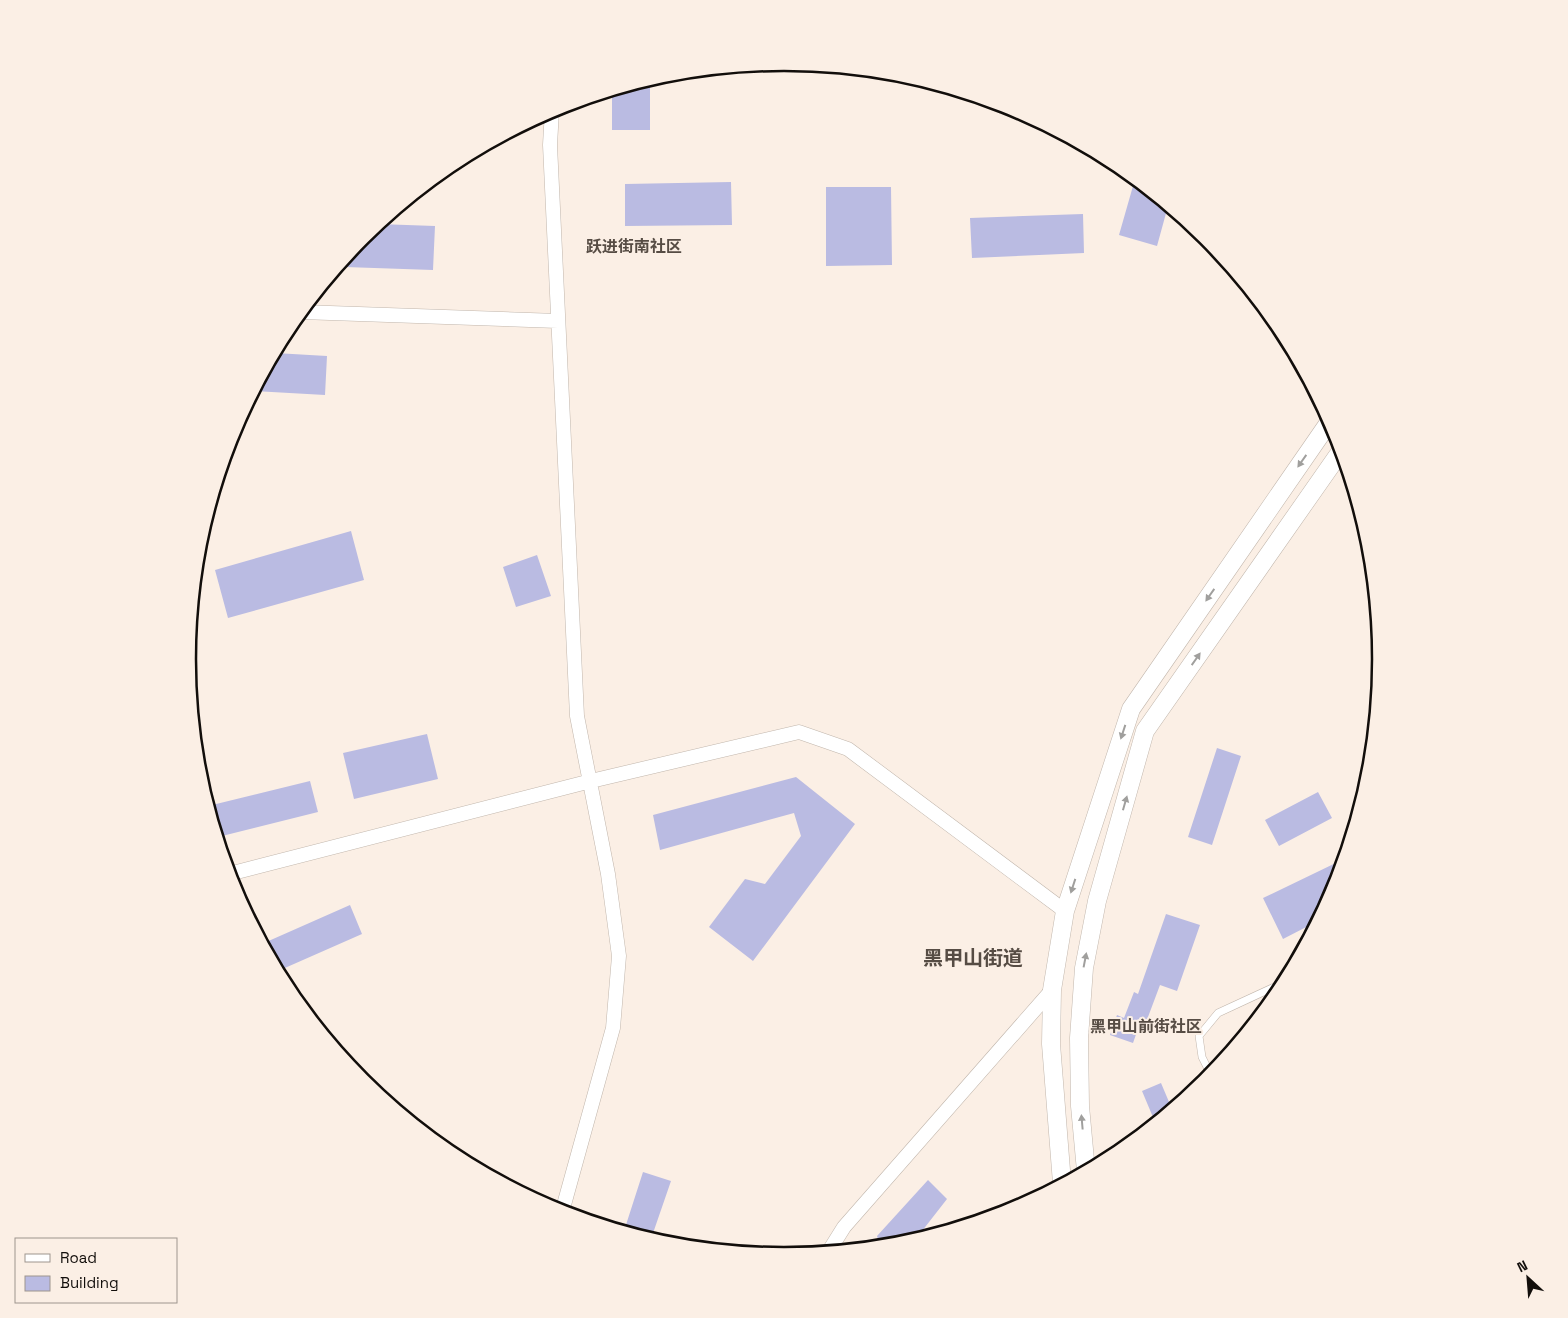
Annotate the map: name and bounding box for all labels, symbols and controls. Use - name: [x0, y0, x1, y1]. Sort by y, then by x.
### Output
- district label: 跃进街南社区: [586, 236, 682, 257]
- one-way arrow: [1297, 455, 1307, 468]
- one-way arrow: [1205, 588, 1215, 602]
- one-way arrow: [1191, 652, 1201, 666]
- one-way arrow: [1119, 724, 1127, 739]
- one-way arrow: [1121, 795, 1129, 810]
- one-way arrow: [1069, 879, 1077, 894]
- district label: 黑甲山街道: [923, 945, 1023, 971]
- one-way arrow: [1081, 953, 1089, 968]
- district label: 黑甲山前街社区: [1090, 1016, 1202, 1037]
- one-way arrow: [1077, 1114, 1085, 1130]
- legend: [15, 1238, 178, 1303]
- text: Road: [60, 1248, 97, 1267]
- north arrow: [1503, 1253, 1553, 1303]
- text: N: [1514, 1256, 1530, 1276]
- text: Building: [60, 1273, 119, 1292]

